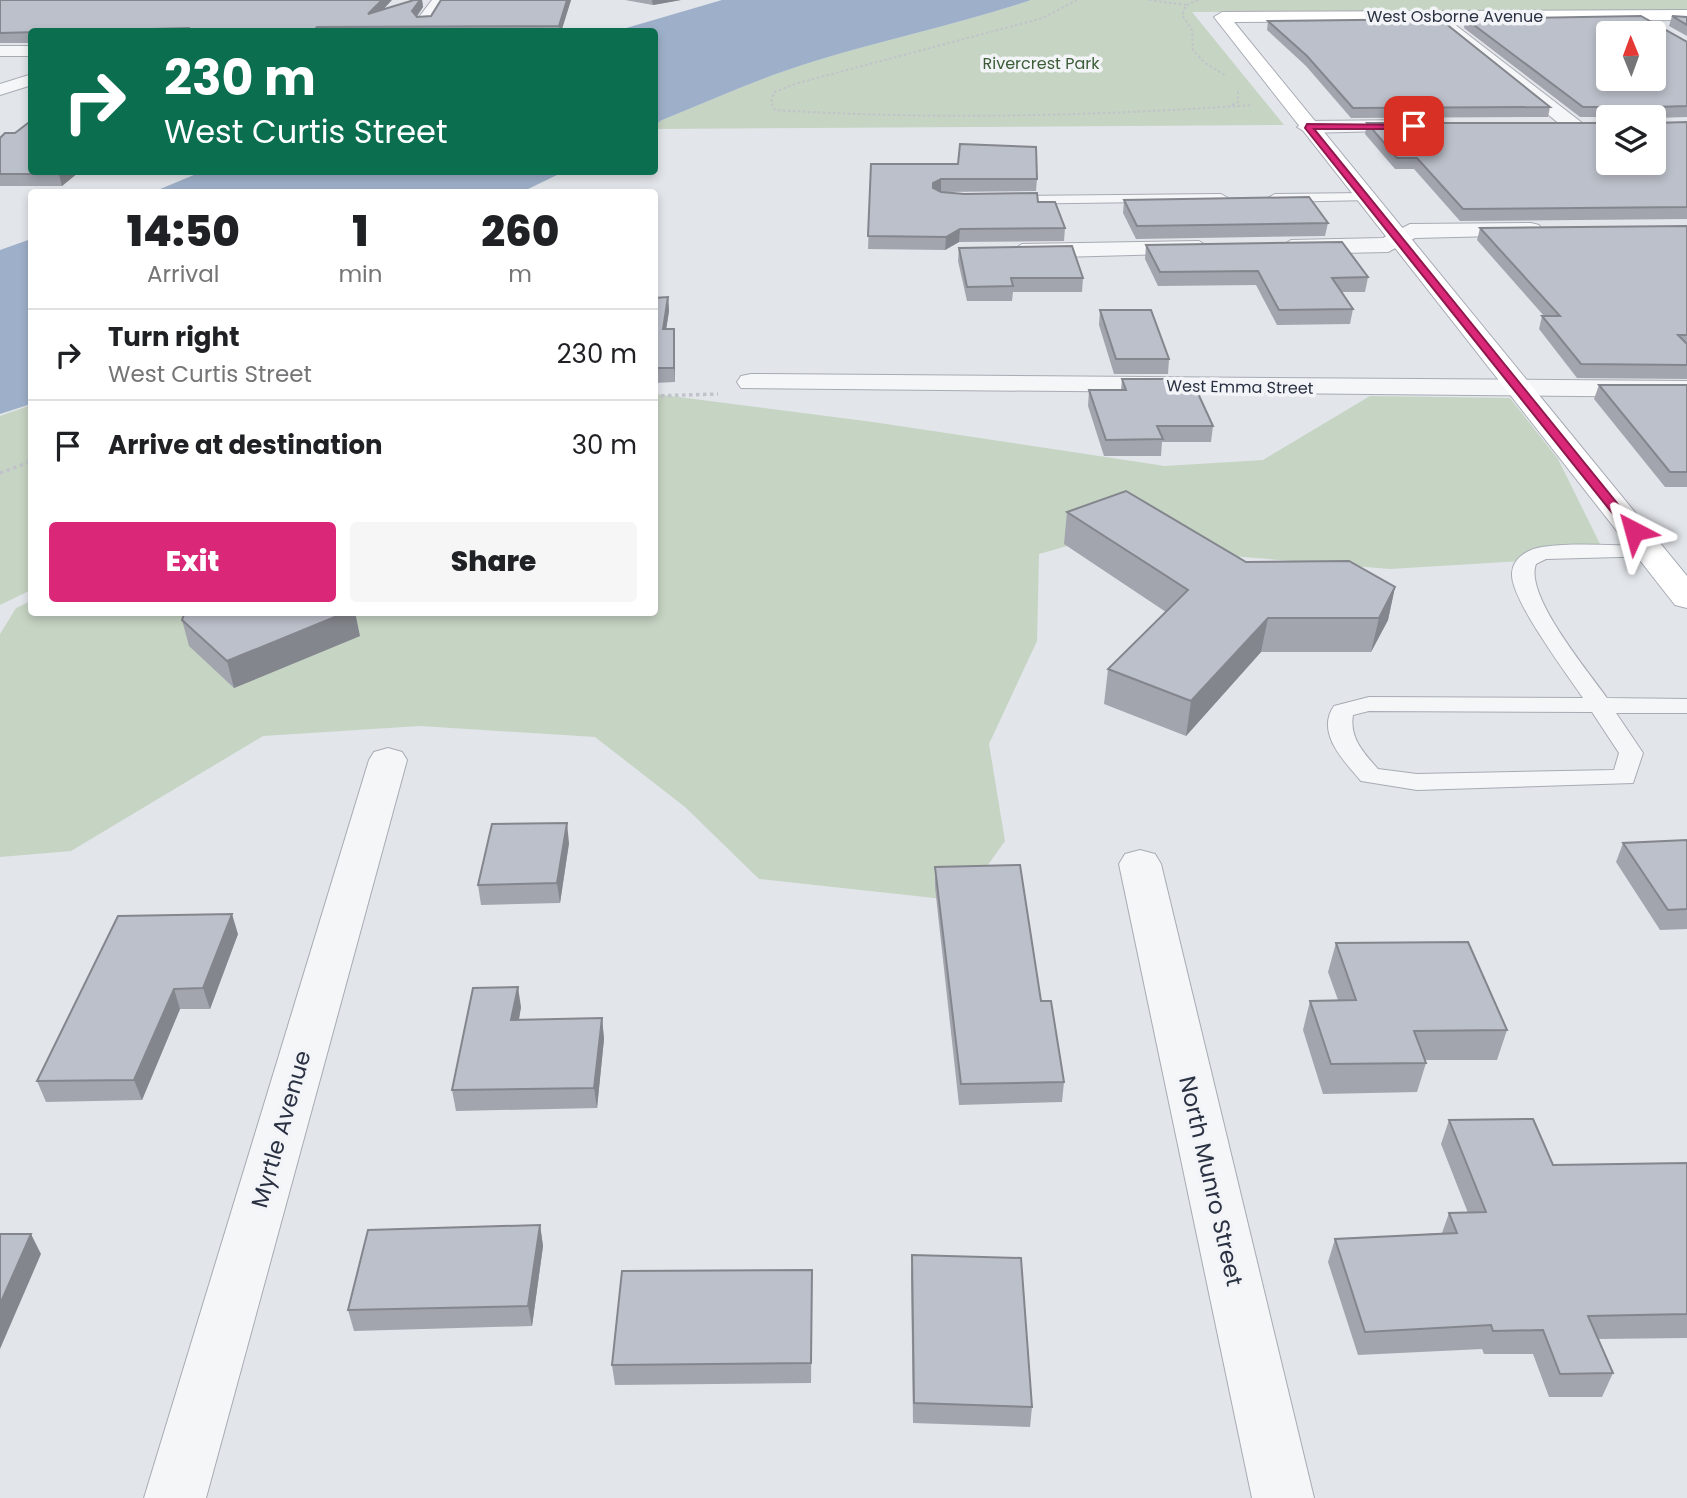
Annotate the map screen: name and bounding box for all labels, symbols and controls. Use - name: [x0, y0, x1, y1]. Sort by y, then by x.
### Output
- street label: West Osborne Avenue: [1367, 5, 1543, 28]
- north arrow: [1596, 21, 1666, 91]
- map controls: [1596, 21, 1666, 175]
- text: 230 m: [164, 44, 316, 112]
- park label: Rivercrest Park: [983, 52, 1100, 75]
- icon: right: [49, 56, 140, 147]
- pin: [1384, 96, 1444, 156]
- button: layers: [1596, 105, 1666, 175]
- icon: arrive: [1395, 107, 1433, 145]
- text: West Curtis Street: [164, 109, 448, 154]
- text: 14:50: [127, 202, 240, 261]
- text: 1: [352, 202, 369, 261]
- text: 260: [481, 202, 559, 261]
- text: Arrival: [147, 258, 219, 290]
- text: min: [338, 258, 382, 290]
- text: m: [508, 258, 532, 290]
- text: Turn right: [108, 319, 240, 355]
- icon: right: [49, 336, 87, 374]
- text: 230 m: [557, 336, 637, 372]
- text: West Curtis Street: [108, 358, 312, 390]
- street label: West Emma Street: [1166, 374, 1314, 400]
- icon: arrive: [49, 427, 87, 465]
- text: Arrive at destination: [108, 427, 383, 463]
- text: 30 m: [572, 427, 637, 463]
- position arrow: [1597, 494, 1671, 568]
- button: Exit: [49, 522, 336, 602]
- button: Share: [350, 522, 637, 602]
- street label: Myrtle Avenue: [243, 1047, 319, 1211]
- street label: North Munro Street: [1171, 1073, 1251, 1289]

